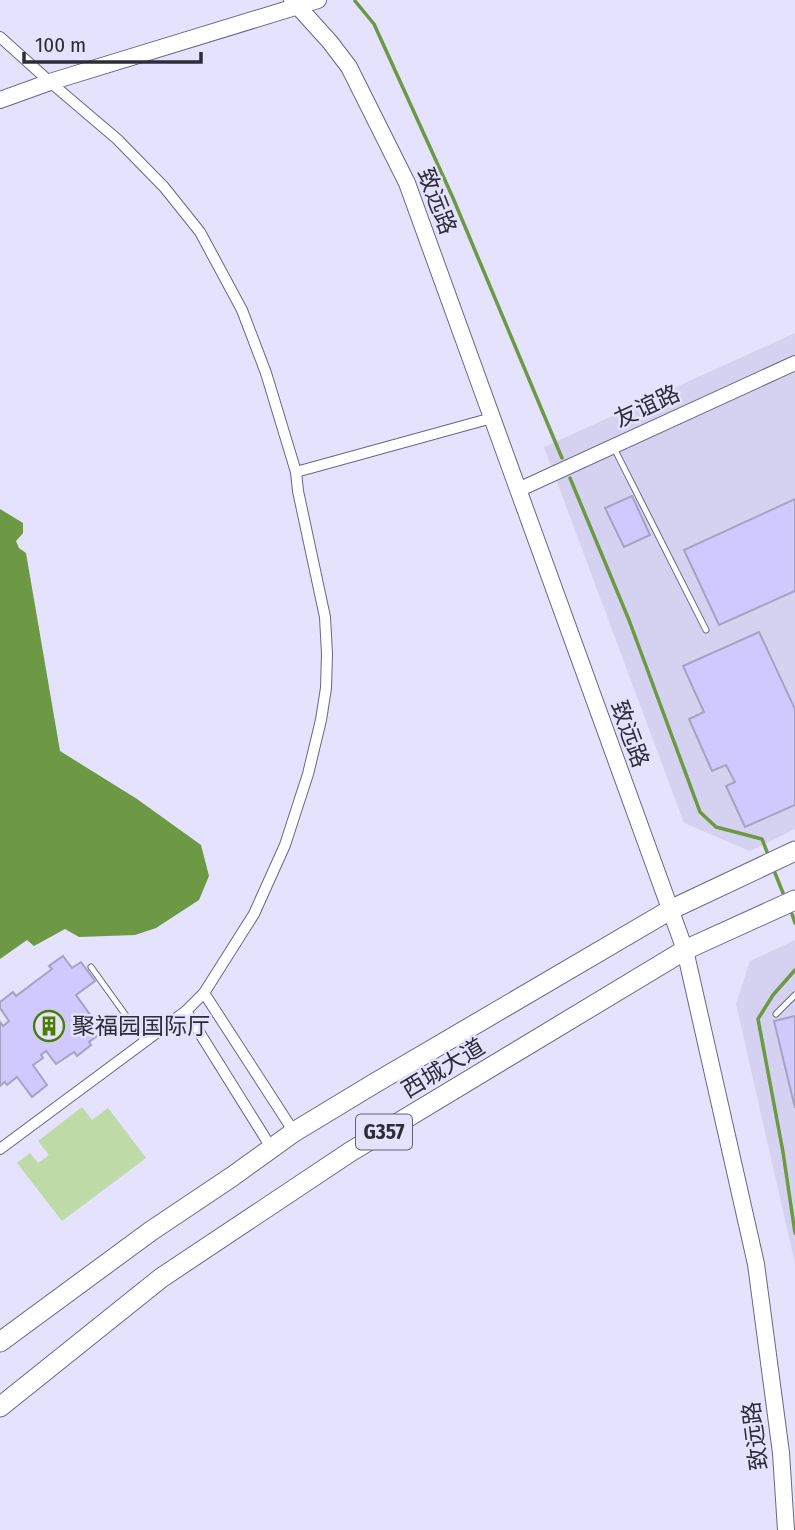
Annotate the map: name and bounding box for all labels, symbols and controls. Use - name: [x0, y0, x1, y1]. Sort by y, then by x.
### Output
- scale bar: [24, 21, 201, 65]
- text: 100 m: [35, 32, 86, 58]
- street label: 致远路: [412, 164, 462, 238]
- street label: 友谊路: [610, 379, 684, 433]
- street label: 致远路: [605, 697, 655, 771]
- building icon: 聚福园国际厅: [32, 1009, 66, 1043]
- place label: 聚福园国际厅: [72, 1012, 210, 1040]
- street label: 西城大道: [396, 1032, 490, 1104]
- road number: G357: [356, 1114, 412, 1150]
- street label: 致远路: [737, 1400, 773, 1472]

